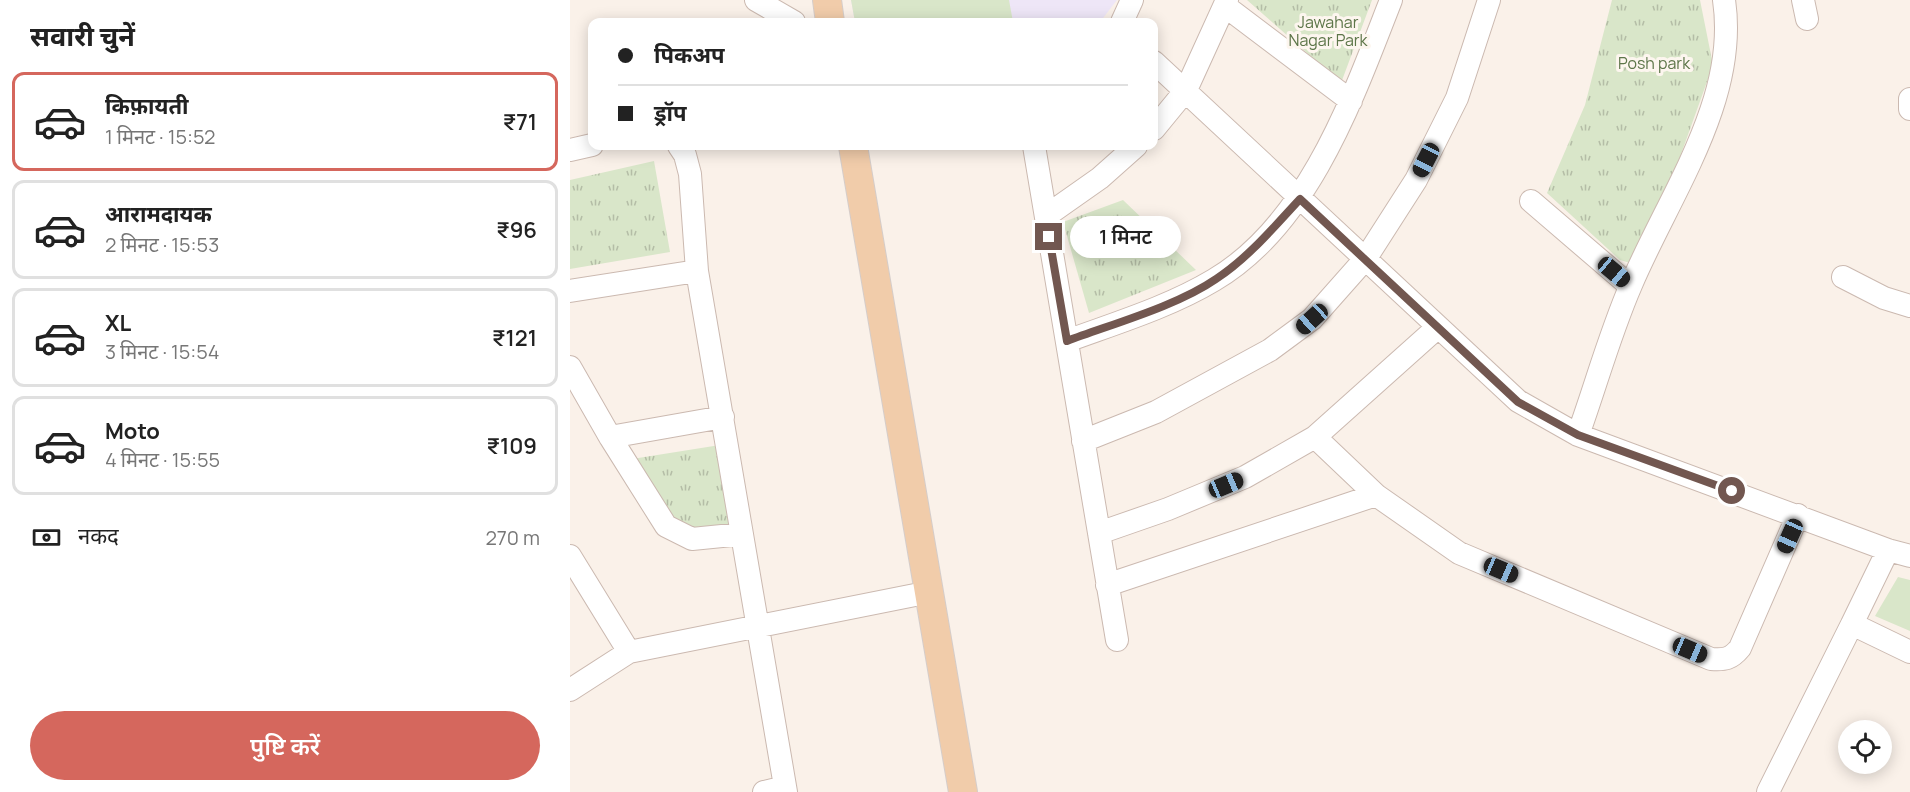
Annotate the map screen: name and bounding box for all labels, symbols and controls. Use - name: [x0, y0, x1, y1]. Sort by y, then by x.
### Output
- park label: Jawahar Nagar Park: [1288, 11, 1369, 51]
- text: सवारी चुनें: [30, 17, 135, 54]
- text: पिकअप: [654, 40, 725, 70]
- park label: Posh park: [1618, 52, 1691, 74]
- text: किफ़ायती: [105, 91, 189, 121]
- icon: car: [33, 95, 87, 149]
- text: ड्रॉप: [654, 98, 687, 128]
- text: ₹71: [503, 107, 537, 137]
- text: 1 मिनट · 15:52: [105, 123, 215, 150]
- car: [1410, 140, 1442, 180]
- text: आरामदायक: [105, 199, 212, 229]
- icon: car: [33, 203, 87, 257]
- text: ₹96: [496, 215, 537, 245]
- callout: 1 मिनट: [1070, 216, 1181, 258]
- route end: [1035, 223, 1062, 250]
- text: 1 मिनट: [1099, 223, 1152, 250]
- text: 2 मिनट · 15:53: [105, 231, 219, 258]
- car: [1594, 254, 1634, 290]
- car: [1293, 300, 1331, 338]
- text: XL: [105, 308, 131, 338]
- icon: car: [33, 311, 87, 365]
- text: ₹121: [492, 323, 537, 353]
- text: 3 मिनट · 15:54: [105, 338, 220, 365]
- text: Moto: [105, 416, 160, 446]
- icon: car: [33, 419, 87, 473]
- text: ₹109: [486, 431, 537, 461]
- text: 4 मिनट · 15:55: [105, 446, 220, 473]
- car: [1206, 470, 1246, 500]
- route start: [1718, 477, 1745, 504]
- car: [1774, 516, 1806, 556]
- icon: cash: [30, 521, 63, 554]
- text: नकद: [78, 521, 119, 551]
- text: 270 m: [485, 524, 540, 551]
- car: [1481, 555, 1521, 585]
- car: [1670, 635, 1710, 665]
- button: पुष्टि करें: [30, 711, 540, 780]
- map controls: [1838, 720, 1892, 774]
- button: locate: [1838, 720, 1892, 774]

